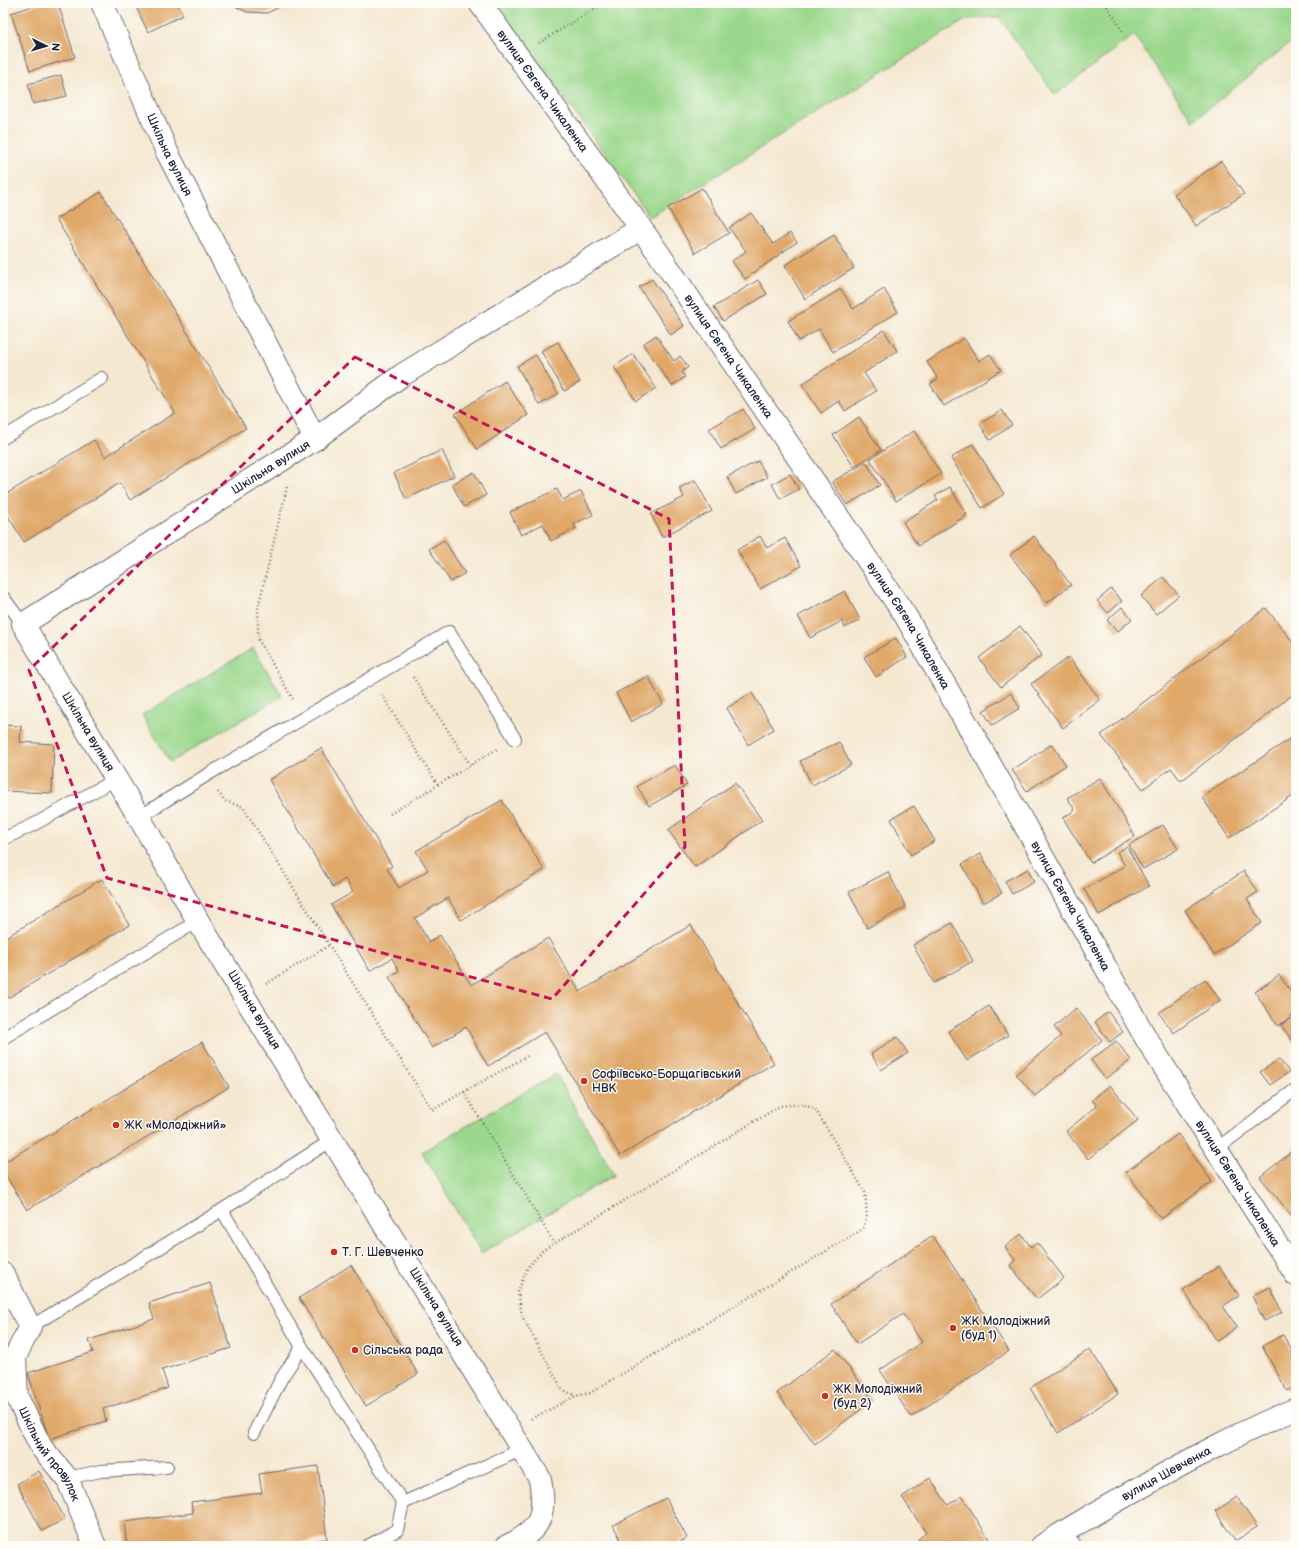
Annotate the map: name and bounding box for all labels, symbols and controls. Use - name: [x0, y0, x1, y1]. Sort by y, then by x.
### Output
- north arrow: [26, 26, 66, 66]
- street label: вулиця Євгена Чикаленка: [494, 27, 592, 155]
- text: N: [49, 42, 62, 52]
- street label: Шкільна вулиця: [144, 111, 196, 199]
- street label: вулиця Євгена Чикаленка: [681, 291, 776, 421]
- street label: Шкільна вулиця: [229, 436, 313, 497]
- street label: вулиця Євгена Чикаленка: [864, 559, 953, 692]
- street label: Шкільна вулиця: [58, 690, 118, 775]
- street label: вулиця Євгена Чикаленка: [1028, 838, 1114, 974]
- street label: Шкільна вулиця: [224, 968, 284, 1053]
- place label: Софіївсько-Борщагівський НВК: [592, 1067, 741, 1096]
- marker: Софіївсько-Борщагівський НВК: [579, 1076, 589, 1086]
- street label: вулиця Євгена Чикаленка: [1192, 1117, 1284, 1249]
- place label: ЖК «Молодіжний»: [124, 1118, 227, 1133]
- marker: ЖК «Молодіжний»: [111, 1120, 121, 1130]
- place label: Т. Г. Шевченко: [342, 1245, 423, 1260]
- marker: Т. Г. Шевченко: [329, 1247, 339, 1257]
- street label: Шкільна вулиця: [406, 1265, 466, 1349]
- place label: ЖК Молодіжний (буд 1): [961, 1314, 1051, 1343]
- marker: ЖК Молодіжний (буд 1): [948, 1323, 958, 1333]
- place label: Сільська рада: [363, 1343, 443, 1358]
- marker: Сільська рада: [350, 1345, 360, 1355]
- place label: ЖК Молодіжний (буд 2): [833, 1382, 923, 1411]
- marker: ЖК Молодіжний (буд 2): [820, 1391, 830, 1401]
- street label: Шкільний провулок: [15, 1404, 83, 1504]
- street label: вулиця Шевченка: [1119, 1443, 1214, 1504]

